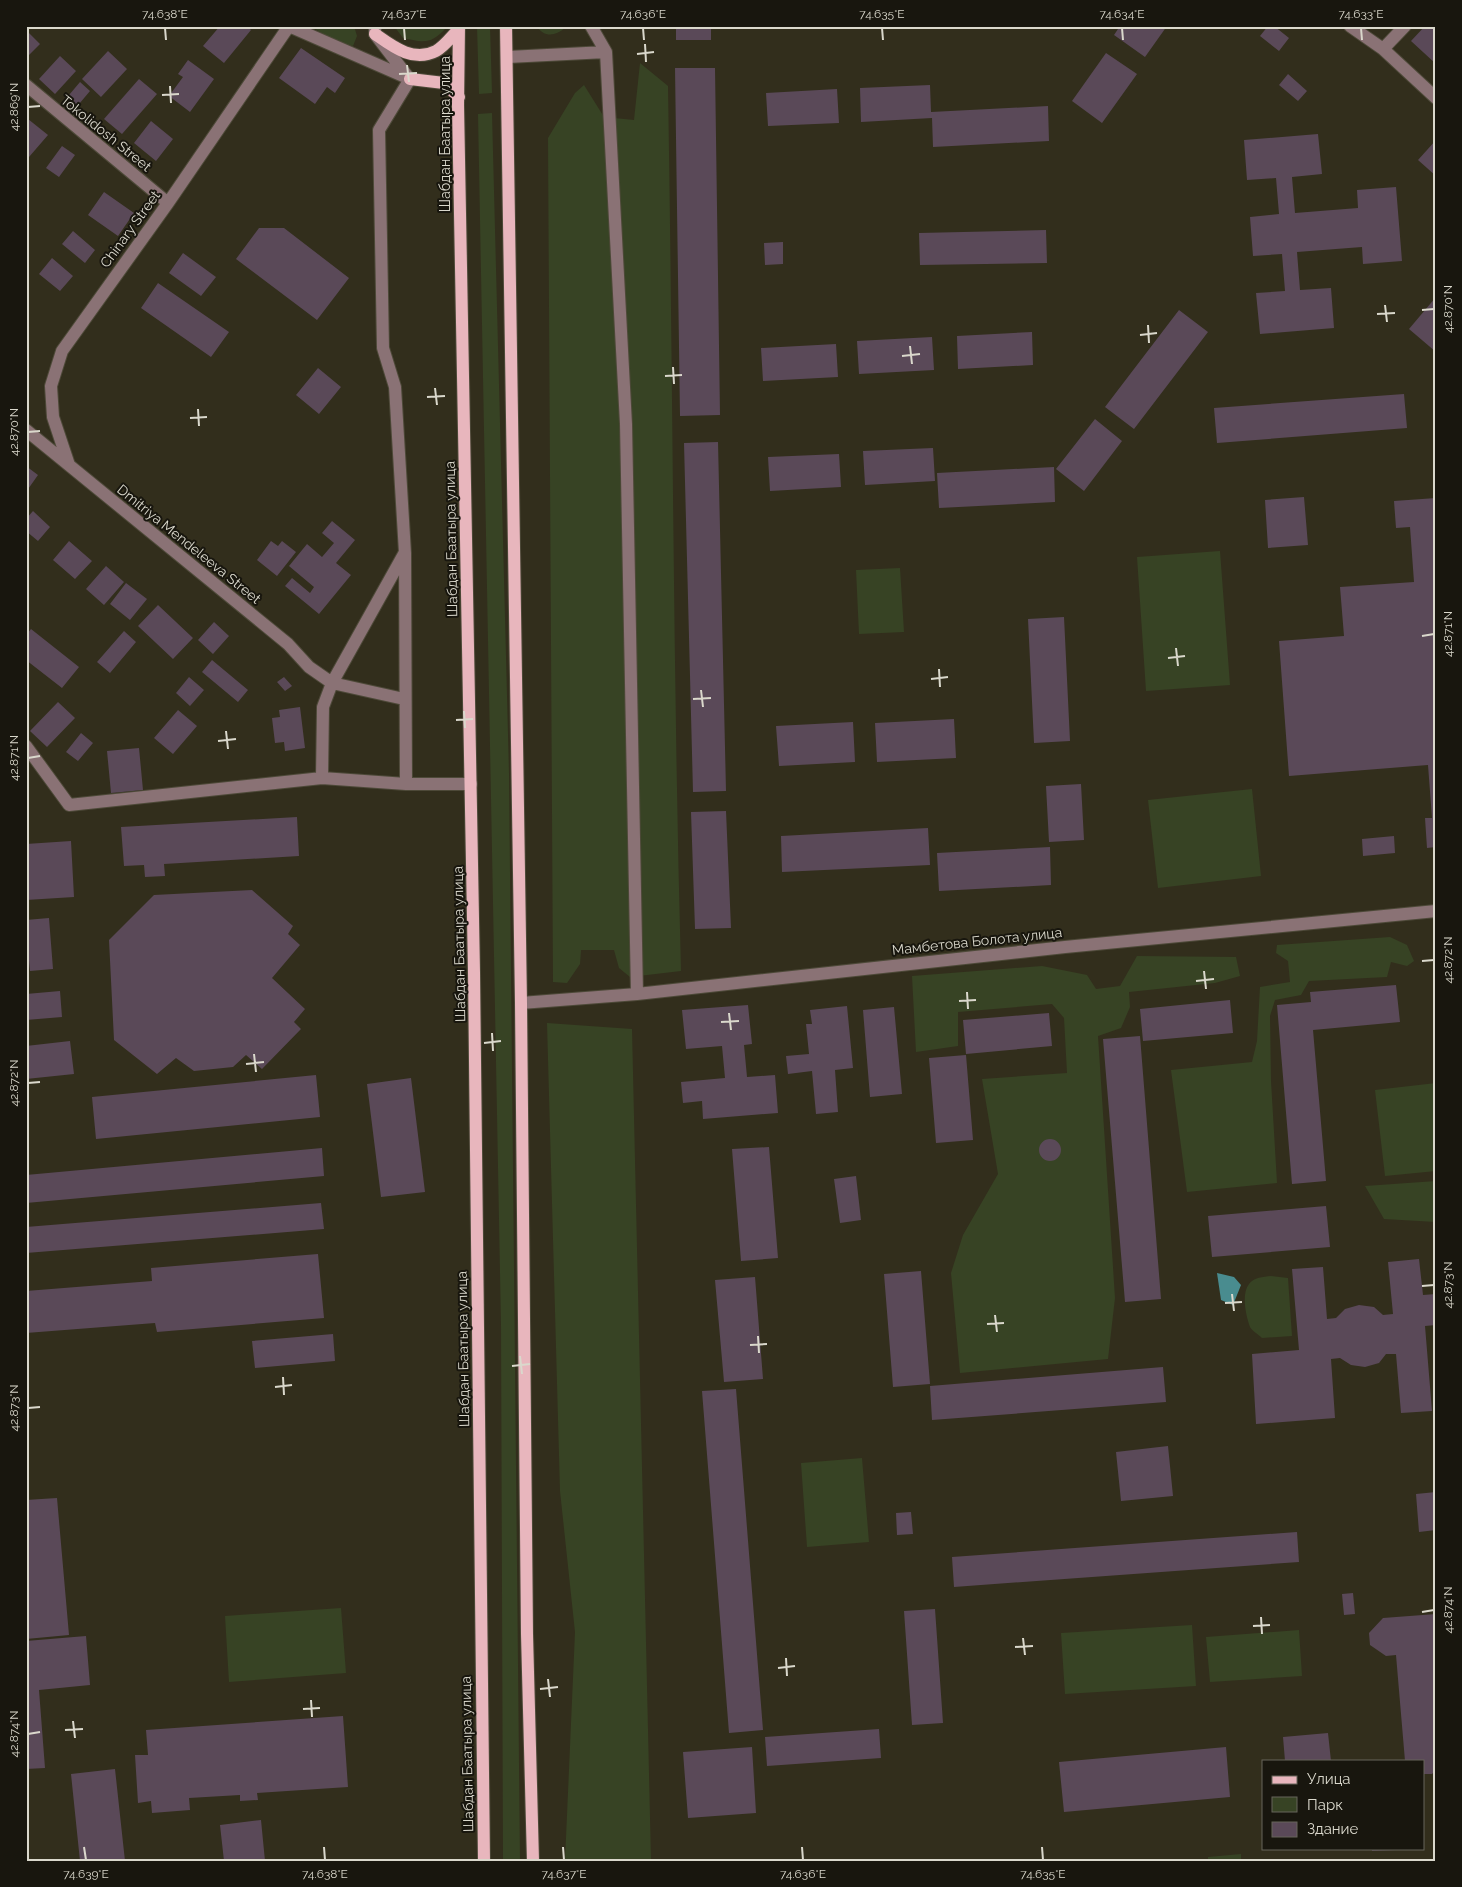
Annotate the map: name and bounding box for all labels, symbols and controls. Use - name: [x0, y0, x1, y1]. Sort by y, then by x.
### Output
- text: 74.638°E: [142, 7, 188, 21]
- text: 74.637°E: [381, 7, 427, 21]
- text: 74.636°E: [620, 7, 666, 21]
- text: 74.635°E: [859, 7, 905, 21]
- text: 74.634°E: [1099, 7, 1145, 21]
- text: 74.633°E: [1339, 7, 1383, 21]
- street label: Шабдан Баатыра улица: [437, 56, 453, 212]
- text: 42.869°N: [7, 83, 21, 131]
- street label: Tokolidosh Street: [57, 92, 155, 175]
- street label: Chinary Street: [97, 187, 163, 271]
- text: 42.870°N: [1441, 285, 1455, 333]
- text: 42.870°N: [7, 408, 21, 456]
- street label: Шабдан Баатыра улица: [442, 461, 460, 617]
- street label: Dmitriya Mendeleeva Street: [114, 481, 264, 607]
- text: 42.871°N: [1441, 611, 1455, 657]
- text: 42.871°N: [7, 735, 21, 781]
- street label: Шабдан Баатыра улица: [450, 866, 468, 1022]
- street label: Мамбетова Болота улица: [891, 924, 1063, 958]
- text: 42.872°N: [1441, 936, 1455, 984]
- text: 42.872°N: [7, 1059, 21, 1107]
- text: 42.873°N: [1441, 1261, 1455, 1309]
- street label: Шабдан Баатыра улица: [454, 1271, 472, 1427]
- text: 42.873°N: [7, 1384, 21, 1432]
- text: 42.874°N: [1441, 1587, 1455, 1633]
- street label: Шабдан Баатыра улица: [458, 1676, 476, 1832]
- text: 42.874°N: [7, 1711, 21, 1757]
- legend: [1262, 1760, 1424, 1850]
- text: Улица: [1307, 1770, 1351, 1788]
- text: Парк: [1307, 1796, 1343, 1814]
- text: Здание: [1307, 1820, 1359, 1838]
- text: 74.639°E: [63, 1867, 109, 1881]
- text: 74.638°E: [302, 1867, 348, 1881]
- text: 74.637°E: [541, 1867, 587, 1881]
- text: 74.636°E: [780, 1867, 826, 1881]
- text: 74.635°E: [1020, 1867, 1066, 1881]

